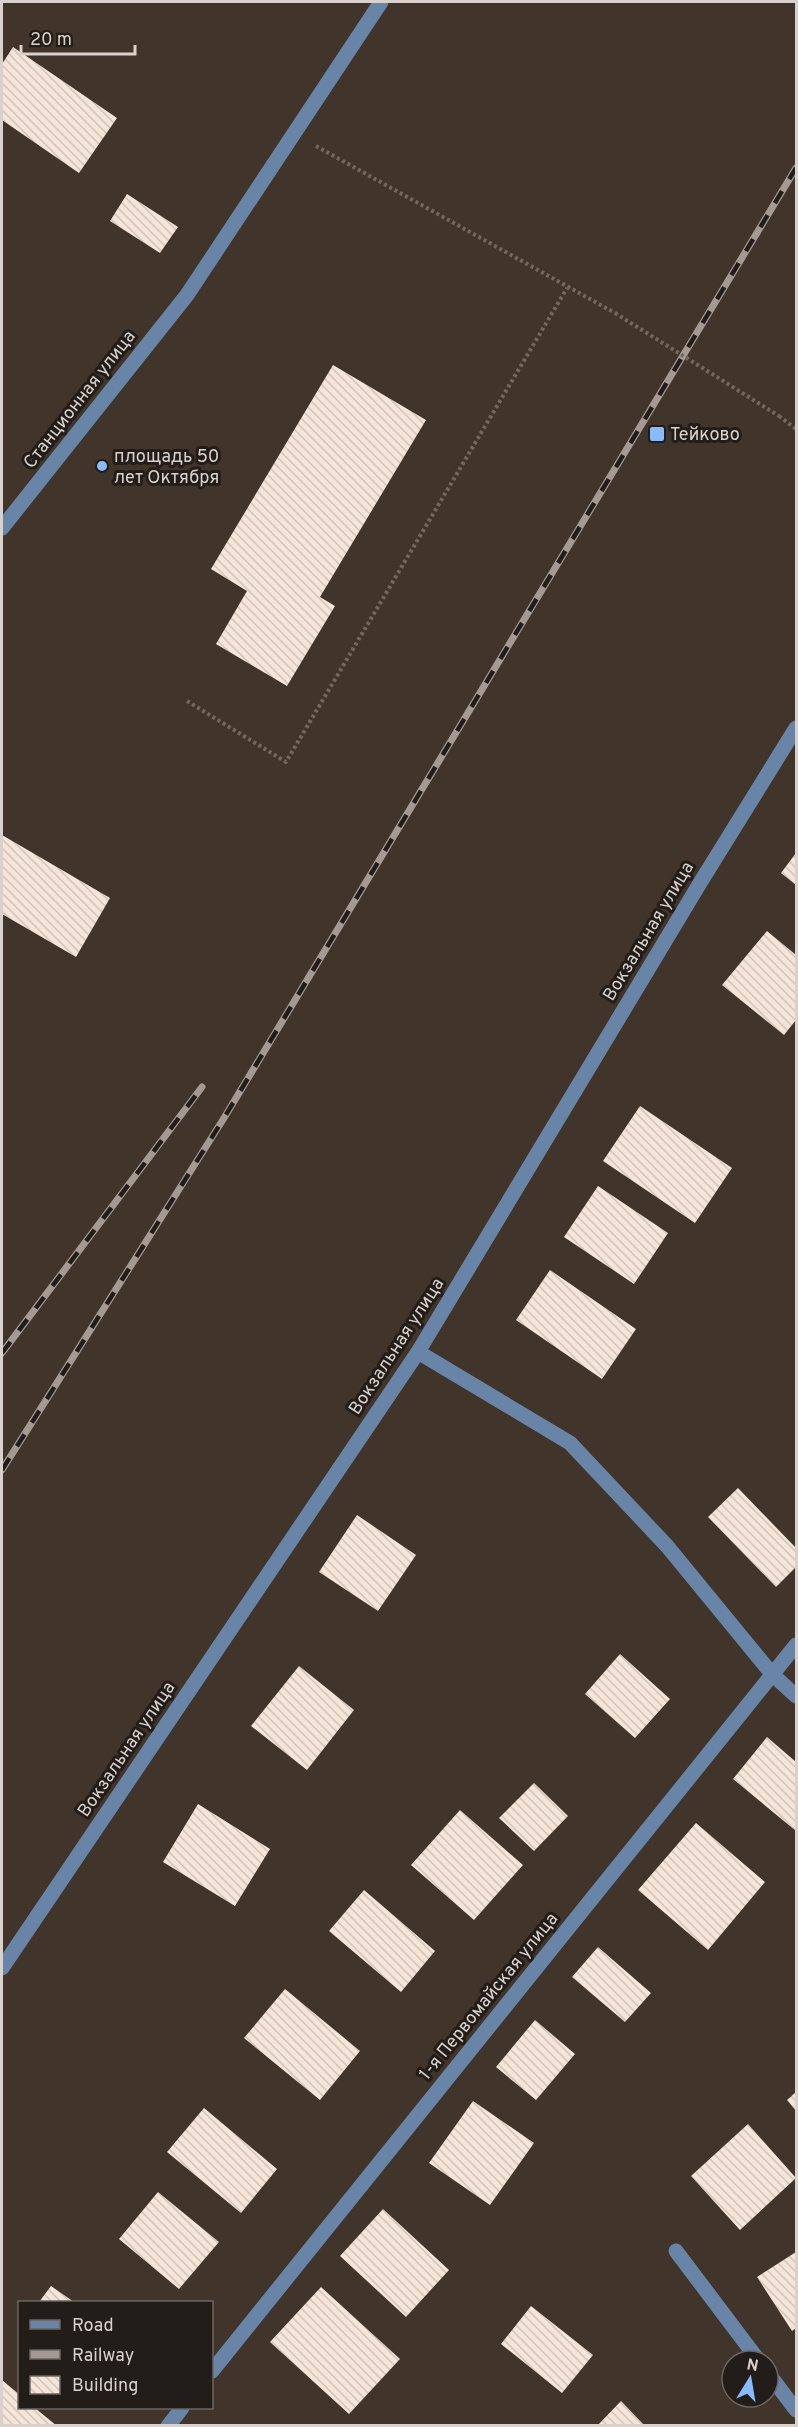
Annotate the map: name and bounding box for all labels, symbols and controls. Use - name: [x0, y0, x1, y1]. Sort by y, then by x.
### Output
- scale bar: [21, 18, 135, 56]
- text: 20 m: [30, 29, 72, 52]
- street label: Станционная улица: [19, 326, 141, 474]
- place label: Тейково: [670, 424, 740, 447]
- marker: Тейково: [648, 425, 666, 443]
- place label: площадь 50 лет Октября: [114, 446, 219, 490]
- marker: площадь 50 лет Октября: [95, 459, 109, 473]
- street label: Вокзальная улица: [599, 858, 700, 1006]
- street label: Вокзальная улица: [344, 1274, 450, 1420]
- street label: Вокзальная улица: [73, 1678, 181, 1822]
- street label: 1-я Первомайская улица: [414, 1909, 564, 2085]
- legend: [18, 2301, 213, 2409]
- text: Road: [72, 2315, 114, 2338]
- text: Railway: [72, 2345, 134, 2368]
- north arrow: [720, 2349, 780, 2409]
- text: N: [745, 2355, 760, 2377]
- text: Building: [72, 2375, 138, 2398]

